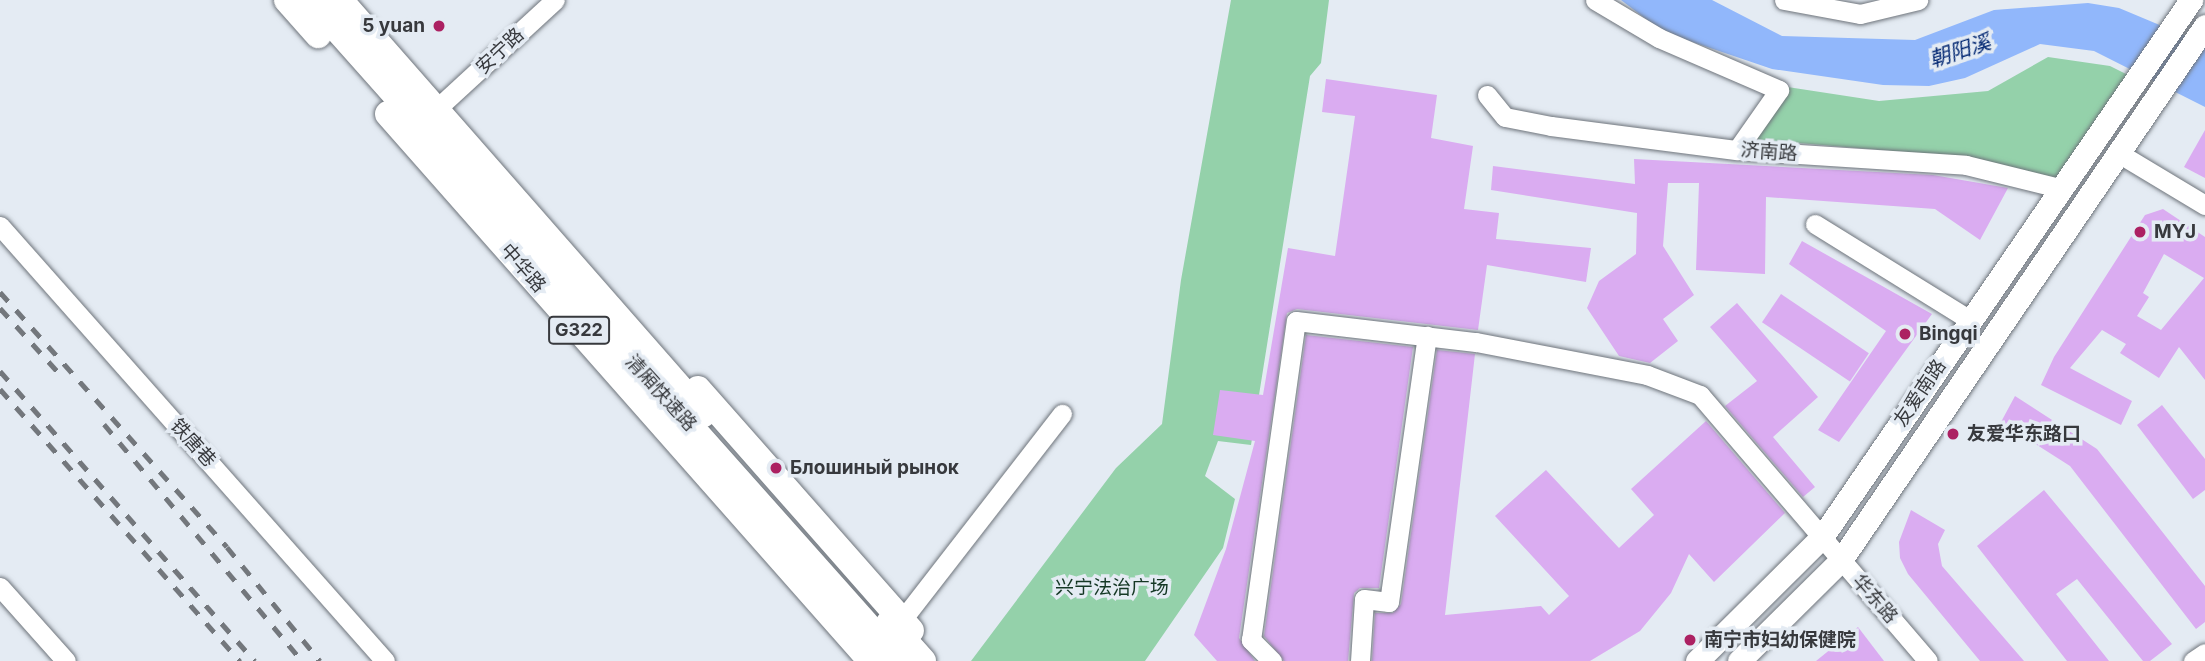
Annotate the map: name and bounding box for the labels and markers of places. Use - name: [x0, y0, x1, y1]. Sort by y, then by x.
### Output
- place label: 5 yuan: [362, 15, 425, 37]
- marker: 5 yuan: [431, 18, 447, 34]
- place label: MYJ: [2154, 221, 2196, 243]
- marker: MYJ: [2132, 224, 2148, 240]
- place label: Bingqi: [1919, 323, 1978, 345]
- marker: Bingqi: [1897, 326, 1913, 342]
- place label: 友爱华东路口: [1967, 423, 2081, 445]
- marker: 友爱华东路口: [1945, 426, 1961, 442]
- place label: Блошиный рынок: [790, 457, 959, 479]
- marker: Блошиный рынок: [768, 460, 784, 476]
- place label: 南宁市妇幼保健院: [1704, 629, 1856, 651]
- marker: 南宁市妇幼保健院: [1682, 632, 1698, 648]

